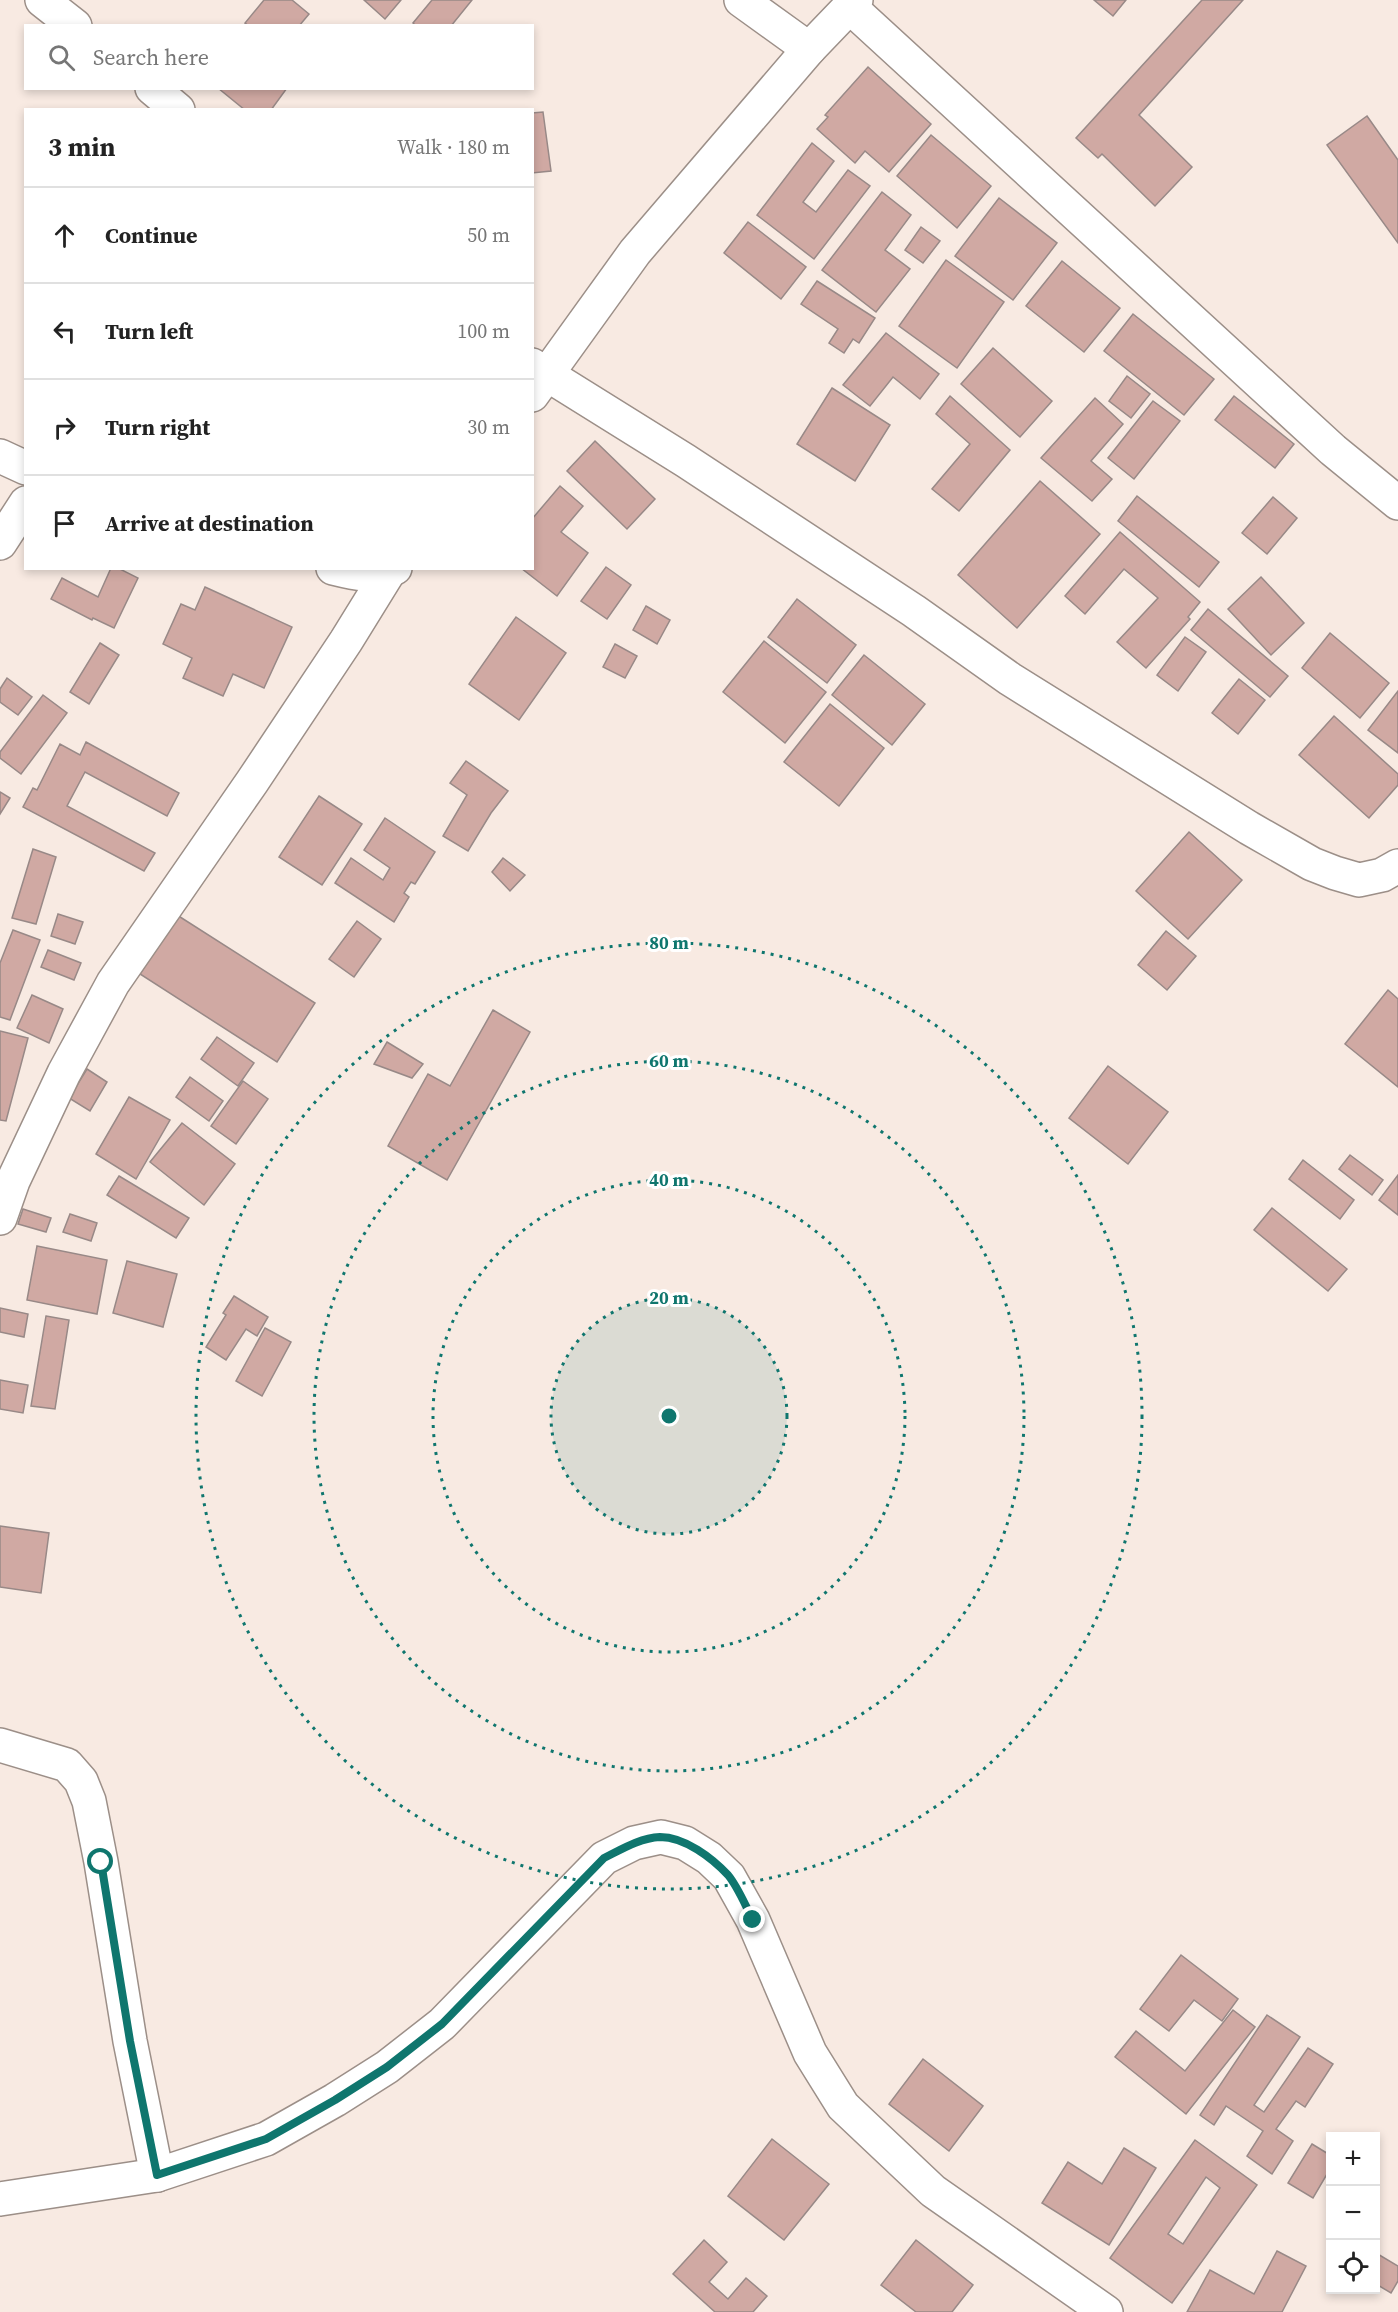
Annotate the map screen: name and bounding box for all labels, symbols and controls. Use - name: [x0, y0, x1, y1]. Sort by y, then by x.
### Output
- search box: [24, 24, 534, 90]
- icon: search: [45, 41, 78, 74]
- text: Search here: [93, 42, 209, 72]
- text: 3 min: [48, 129, 115, 165]
- text: Walk · 180 m: [397, 133, 510, 161]
- icon: ahead: [48, 219, 81, 252]
- text: Continue: [105, 220, 198, 250]
- text: 50 m: [467, 221, 510, 249]
- icon: left: [48, 315, 81, 348]
- text: Turn left: [105, 316, 193, 346]
- text: 100 m: [457, 317, 510, 345]
- icon: right: [48, 411, 81, 444]
- text: Turn right: [105, 412, 210, 442]
- text: 30 m: [467, 413, 510, 441]
- icon: arrive: [48, 507, 81, 540]
- text: Arrive at destination: [105, 508, 314, 538]
- text: 80 m: [649, 930, 689, 955]
- text: 60 m: [649, 1048, 689, 1073]
- text: 40 m: [649, 1167, 689, 1192]
- text: 20 m: [649, 1285, 689, 1310]
- centre of rings: [659, 1406, 679, 1426]
- route start: [87, 1848, 113, 1874]
- route end: [739, 1906, 765, 1932]
- map controls: [1326, 2132, 1380, 2294]
- button: +: [1326, 2132, 1380, 2186]
- button: −: [1326, 2186, 1380, 2240]
- button: locate: [1326, 2240, 1380, 2294]

